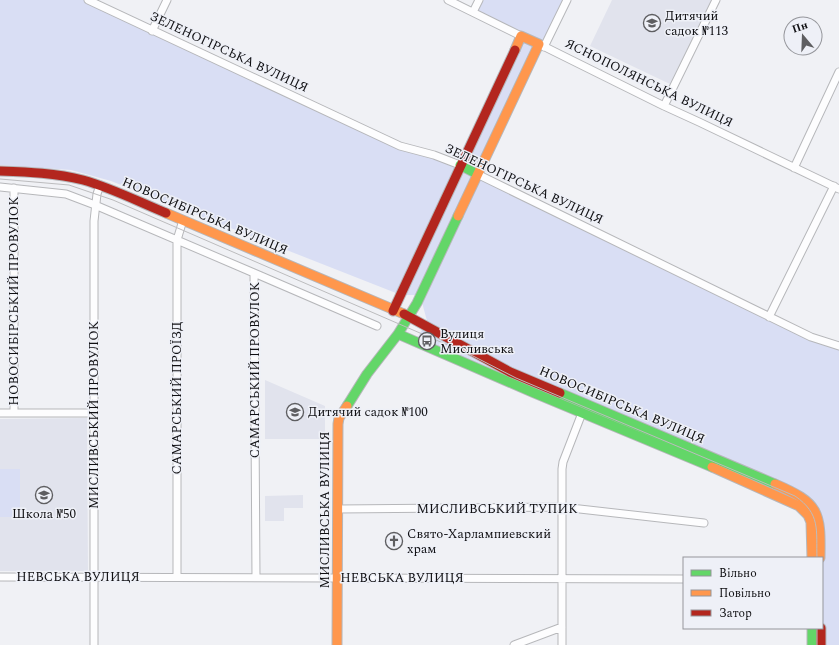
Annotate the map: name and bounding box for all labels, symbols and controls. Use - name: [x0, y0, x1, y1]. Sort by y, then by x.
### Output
- street label: ЗЕЛЕНОГІРСЬКА ВУЛИЦЯ: [146, 6, 312, 98]
- place label: Дитячий садок №113: [665, 6, 729, 41]
- school or university icon: Дитячий садок №113: [642, 13, 662, 33]
- north arrow: [783, 16, 823, 56]
- text: Пн: [790, 16, 810, 38]
- street label: ЯСНОПОЛЯНСЬКА ВУЛИЦЯ: [562, 33, 736, 133]
- street label: ЗЕЛЕНОГІРСЬКА ВУЛИЦЯ: [441, 138, 607, 230]
- street label: НОВОСИБІРСЬКА ВУЛИЦЯ: [119, 172, 291, 260]
- street label: НОВОСИБІРСЬКИЙ ПРОВУЛОК: [4, 196, 24, 406]
- street label: САМАРСЬКИЙ ПРОВУЛОК: [245, 281, 265, 458]
- street label: МИСЛИВСЬКИЙ ПРОВУЛОК: [84, 320, 104, 509]
- street label: САМАРСЬКИЙ ПРОЇЗД: [167, 321, 187, 475]
- place label: Вулиця Мисливська: [440, 324, 515, 359]
- bus stop icon: Вулиця Мисливська: [417, 331, 437, 351]
- street label: НОВОСИБІРСЬКА ВУЛИЦЯ: [536, 361, 708, 449]
- school or university icon: Дитячий садок №100: [285, 402, 305, 422]
- place label: Дитячий садок №100: [308, 402, 428, 422]
- street label: МИСЛИВСЬКА ВУЛИЦЯ: [315, 431, 335, 589]
- school or university icon: Школа №50: [34, 485, 54, 505]
- street label: МИСЛИВСЬКИЙ ТУПИК: [417, 499, 578, 519]
- place label: Школа №50: [12, 504, 76, 524]
- place label: Свято-Харлампиевский храм: [407, 524, 551, 559]
- church icon: Свято-Харлампиевский храм: [384, 531, 404, 551]
- legend: [683, 557, 823, 629]
- text: Вільно: [719, 564, 757, 583]
- street label: НЕВСЬКА ВУЛИЦЯ: [16, 567, 140, 587]
- street label: НЕВСЬКА ВУЛИЦЯ: [340, 568, 464, 588]
- text: Повільно: [719, 584, 771, 603]
- text: Затор: [719, 604, 752, 623]

